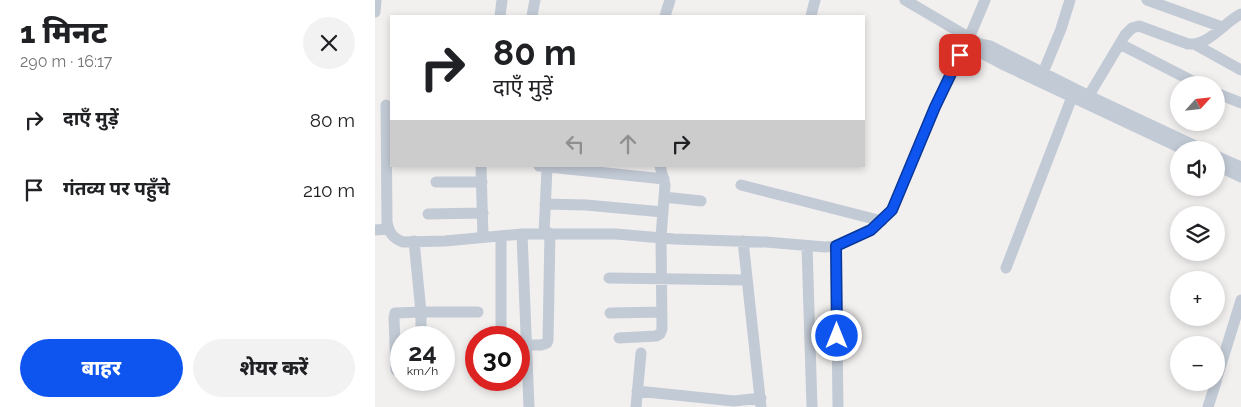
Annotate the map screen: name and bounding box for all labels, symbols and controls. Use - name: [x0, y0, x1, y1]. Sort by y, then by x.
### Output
- text: 1 मिनट: [20, 15, 107, 50]
- button: close: [303, 17, 355, 69]
- text: 80 m: [493, 32, 577, 73]
- pin: [939, 34, 981, 76]
- icon: right: [410, 35, 475, 100]
- icon: arrive: [946, 41, 974, 69]
- text: 290 m · 16:17: [20, 52, 112, 71]
- text: दाएँ मुड़ें: [493, 74, 553, 100]
- north arrow: [1170, 76, 1225, 131]
- map controls: [1170, 76, 1225, 391]
- icon: right: [20, 106, 48, 134]
- text: दाएँ मुड़ें: [63, 107, 119, 129]
- text: 80 m: [310, 109, 355, 131]
- icon: left: [561, 130, 589, 158]
- icon: ahead: [614, 130, 642, 158]
- icon: right: [667, 130, 695, 158]
- button: sound: [1170, 141, 1225, 196]
- icon: arrive: [20, 176, 48, 204]
- text: गंतव्य पर पहुँचे: [63, 177, 170, 199]
- text: 210 m: [303, 179, 355, 201]
- button: layers: [1170, 206, 1225, 261]
- button: +: [1170, 271, 1225, 326]
- position arrow: [810, 309, 862, 361]
- speed limit sign: 30: [465, 326, 530, 391]
- button: −: [1170, 336, 1225, 391]
- text: 24: [408, 337, 437, 367]
- button: बाहर: [20, 339, 183, 397]
- button: शेयर करें: [193, 339, 355, 397]
- text: km/h: [407, 364, 438, 378]

